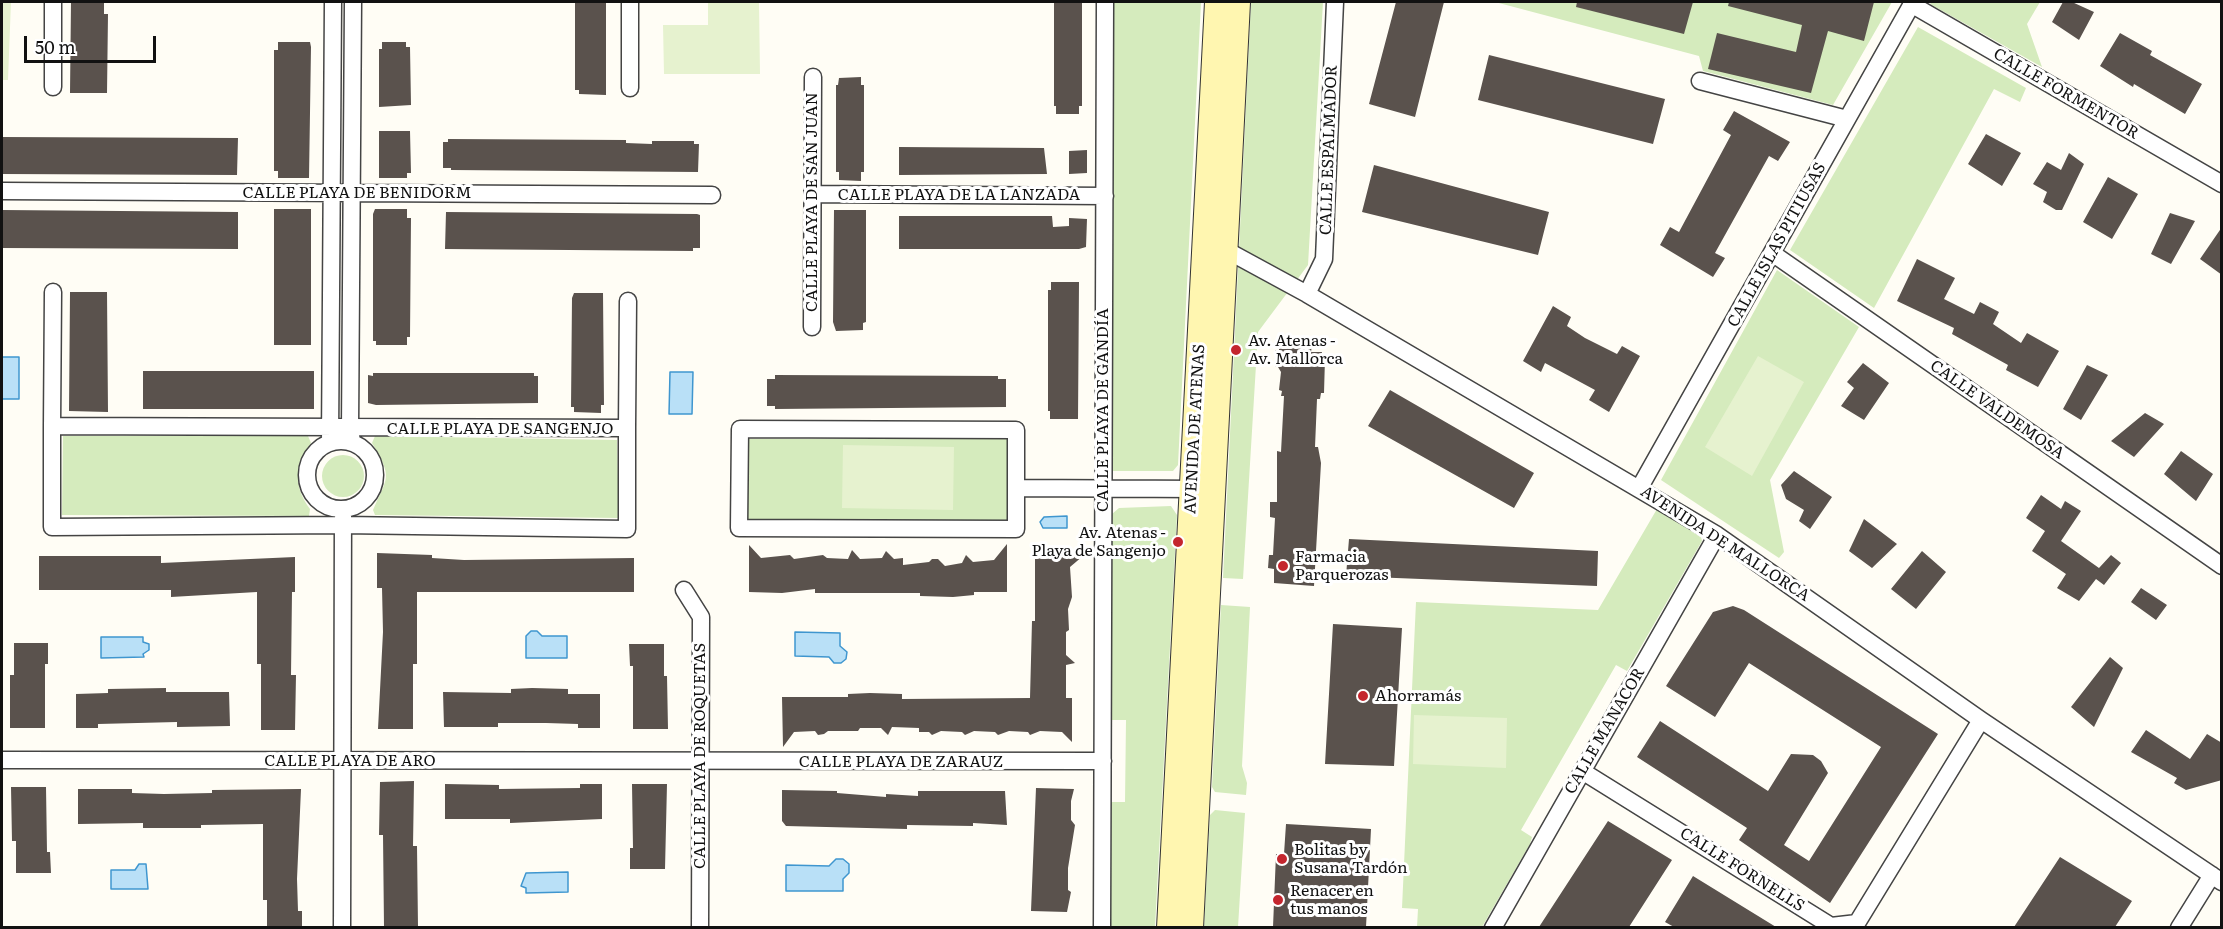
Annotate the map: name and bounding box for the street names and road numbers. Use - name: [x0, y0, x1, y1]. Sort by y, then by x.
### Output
- street label: CALLE FORMENTOR: [1990, 44, 2142, 144]
- street label: CALLE ESPALMADOR: [1316, 65, 1342, 235]
- street label: CALLE PLAYA DE SAN JUAN: [802, 92, 822, 312]
- street label: CALLE ISLAS PITIUSAS: [1724, 159, 1830, 331]
- street label: CALLE PLAYA DE BENIDORM: [242, 183, 472, 203]
- street label: CALLE PLAYA DE LA LANZADA: [838, 185, 1080, 205]
- street label: CALLE PLAYA DE GANDÍA: [1093, 308, 1113, 512]
- street label: AVENIDA DE ATENAS: [1181, 344, 1209, 514]
- street label: CALLE VALDEMOSA: [1926, 356, 2068, 464]
- street label: CALLE PLAYA DE SANGENJO: [387, 419, 613, 439]
- street label: AVENIDA DE MALLORCA: [1637, 482, 1813, 606]
- street label: CALLE PLAYA DE ROQUETAS: [690, 643, 710, 869]
- street label: CALLE MANACOR: [1561, 664, 1649, 798]
- street label: CALLE PLAYA DE ARO: [264, 751, 436, 771]
- street label: CALLE PLAYA DE ZARAUZ: [799, 752, 1003, 772]
- street label: CALLE FORNELLS: [1676, 824, 1808, 916]

